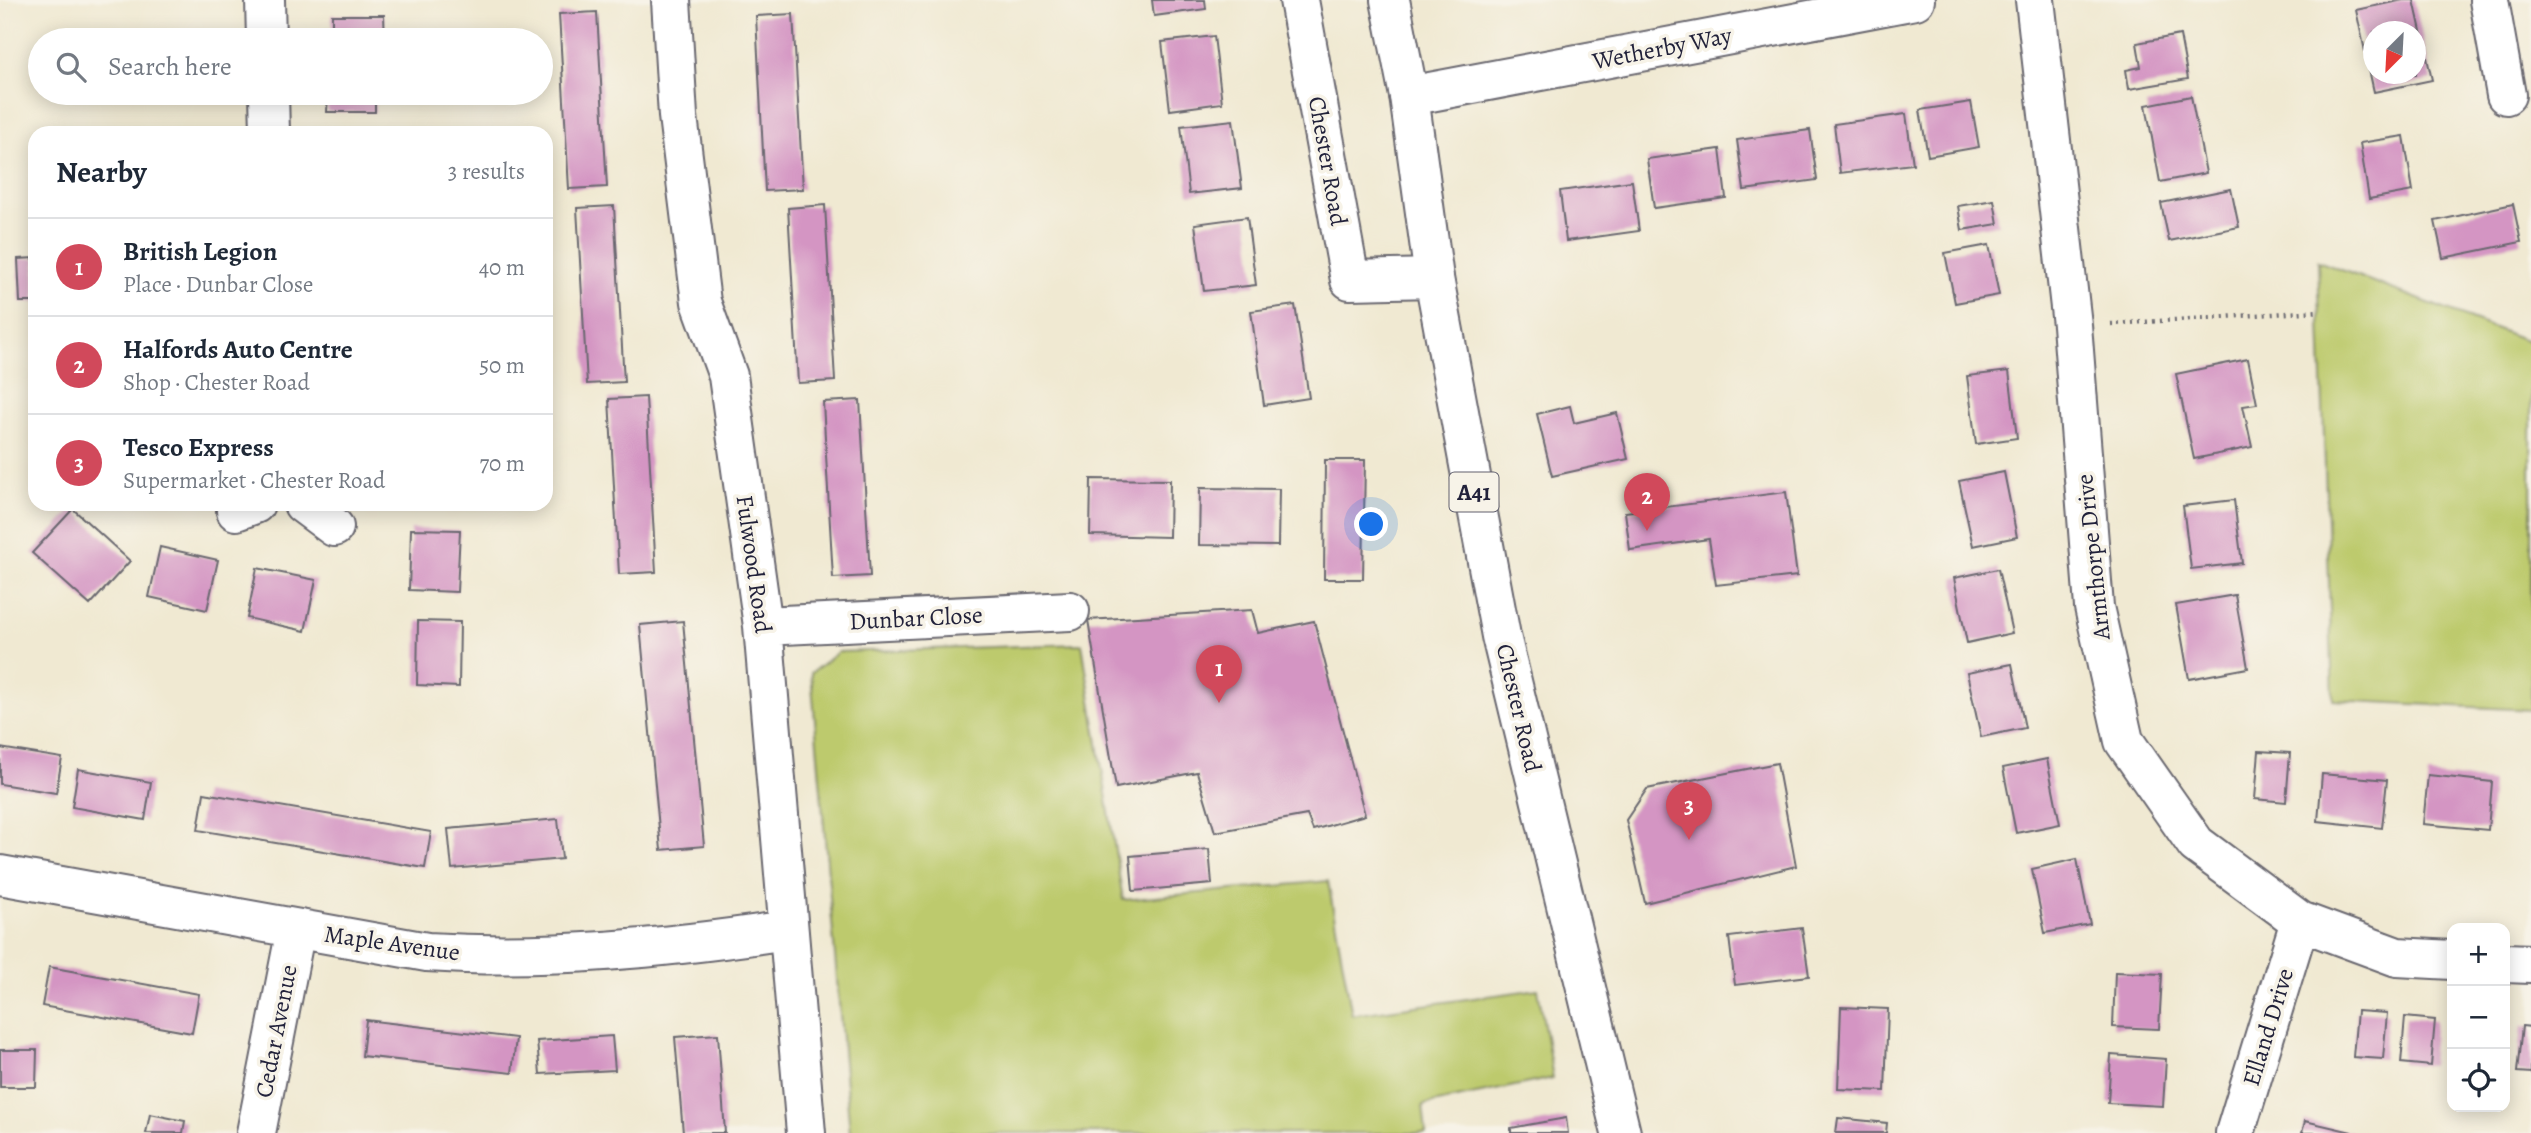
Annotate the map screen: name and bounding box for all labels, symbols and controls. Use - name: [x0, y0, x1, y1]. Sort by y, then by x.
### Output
- street label: Wetherby Way: [1589, 19, 1735, 77]
- north arrow: [2363, 21, 2426, 84]
- search box: [28, 28, 553, 105]
- icon: search: [52, 48, 90, 86]
- text: Search here: [108, 49, 232, 84]
- street label: Chester Road: [1301, 94, 1355, 228]
- text: Nearby: [56, 152, 147, 192]
- text: 3 results: [448, 156, 525, 187]
- text: British Legion: [123, 234, 277, 269]
- text: 1: [75, 252, 83, 283]
- text: 40 m: [479, 252, 525, 283]
- text: Place · Dunbar Close: [123, 269, 313, 300]
- text: Halfords Auto Centre: [123, 332, 353, 367]
- text: 2: [73, 350, 85, 381]
- text: 50 m: [479, 350, 525, 381]
- text: Shop · Chester Road: [123, 367, 310, 398]
- text: Tesco Express: [123, 430, 274, 465]
- text: 3: [74, 448, 84, 479]
- text: 70 m: [479, 448, 525, 479]
- text: Supermarket · Chester Road: [123, 465, 385, 496]
- road number: A41: [1450, 472, 1498, 512]
- street label: Armthorpe Drive: [2068, 472, 2118, 643]
- pin: 2: [1624, 473, 1670, 531]
- street label: Fulwood Road: [728, 493, 780, 635]
- your location: [1354, 507, 1388, 541]
- street label: Dunbar Close: [848, 599, 984, 637]
- street label: Chester Road: [1489, 641, 1549, 775]
- pin: 1: [1196, 645, 1242, 703]
- pin: 3: [1666, 782, 1712, 840]
- street label: Maple Avenue: [322, 918, 462, 968]
- map controls: [2447, 923, 2510, 1112]
- button: +: [2447, 923, 2510, 986]
- street label: Cedar Avenue: [247, 962, 305, 1100]
- street label: Elland Drive: [2235, 964, 2301, 1090]
- button: −: [2447, 986, 2510, 1049]
- button: locate: [2447, 1049, 2510, 1112]

